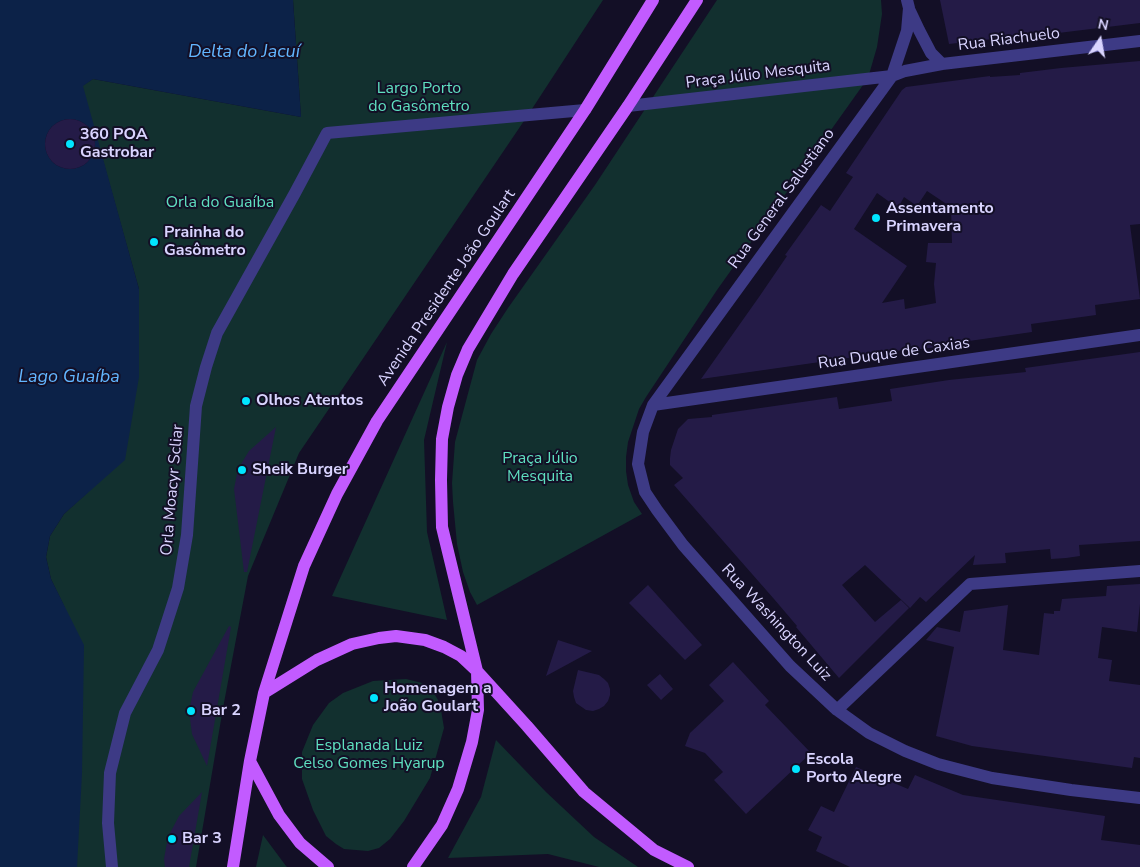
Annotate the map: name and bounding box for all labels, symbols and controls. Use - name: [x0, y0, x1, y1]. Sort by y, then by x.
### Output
- text: N: [1096, 14, 1110, 35]
- north arrow: [1075, 15, 1125, 65]
- street label: Rua Riachuelo: [957, 24, 1061, 56]
- water label: Delta do Jacuí: [188, 42, 300, 64]
- street label: Praça Júlio Mesquita: [685, 57, 831, 93]
- park label: Largo Porto do Gasômetro: [368, 79, 470, 117]
- place label: 360 POA Gastrobar: [80, 125, 154, 163]
- street label: Rua General Salustiano: [725, 125, 839, 273]
- marker: 360 POA Gastrobar: [64, 138, 76, 150]
- street label: Avenida Presidente João Goulart: [374, 186, 520, 390]
- park label: Orla do Guaíba: [166, 193, 274, 213]
- place label: Assentamento Primavera: [886, 199, 994, 237]
- marker: Assentamento Primavera: [870, 212, 882, 224]
- place label: Prainha do Gasômetro: [164, 223, 246, 261]
- marker: Prainha do Gasômetro: [148, 236, 160, 248]
- street label: Rua Duque de Caxias: [817, 334, 971, 374]
- water label: Lago Guaíba: [18, 367, 120, 389]
- place label: Olhos Atentos: [256, 391, 363, 411]
- marker: Olhos Atentos: [240, 395, 252, 407]
- street label: Orla Moacyr Scliar: [158, 424, 188, 556]
- park label: Praça Júlio Mesquita: [502, 449, 578, 487]
- place label: Sheik Burger: [252, 460, 348, 480]
- marker: Sheik Burger: [236, 464, 248, 476]
- street label: Rua Washington Luiz: [717, 561, 835, 685]
- place label: Homenagem a João Goulart: [384, 679, 492, 717]
- marker: Homenagem a João Goulart: [368, 692, 380, 704]
- place label: Bar 2: [201, 701, 241, 721]
- marker: Bar 2: [185, 705, 197, 717]
- park label: Esplanada Luiz Celso Gomes Hyarup: [293, 736, 445, 774]
- place label: Escola Porto Alegre: [806, 750, 902, 788]
- marker: Escola Porto Alegre: [790, 763, 802, 775]
- place label: Bar 3: [182, 829, 222, 849]
- marker: Bar 3: [166, 833, 178, 845]

